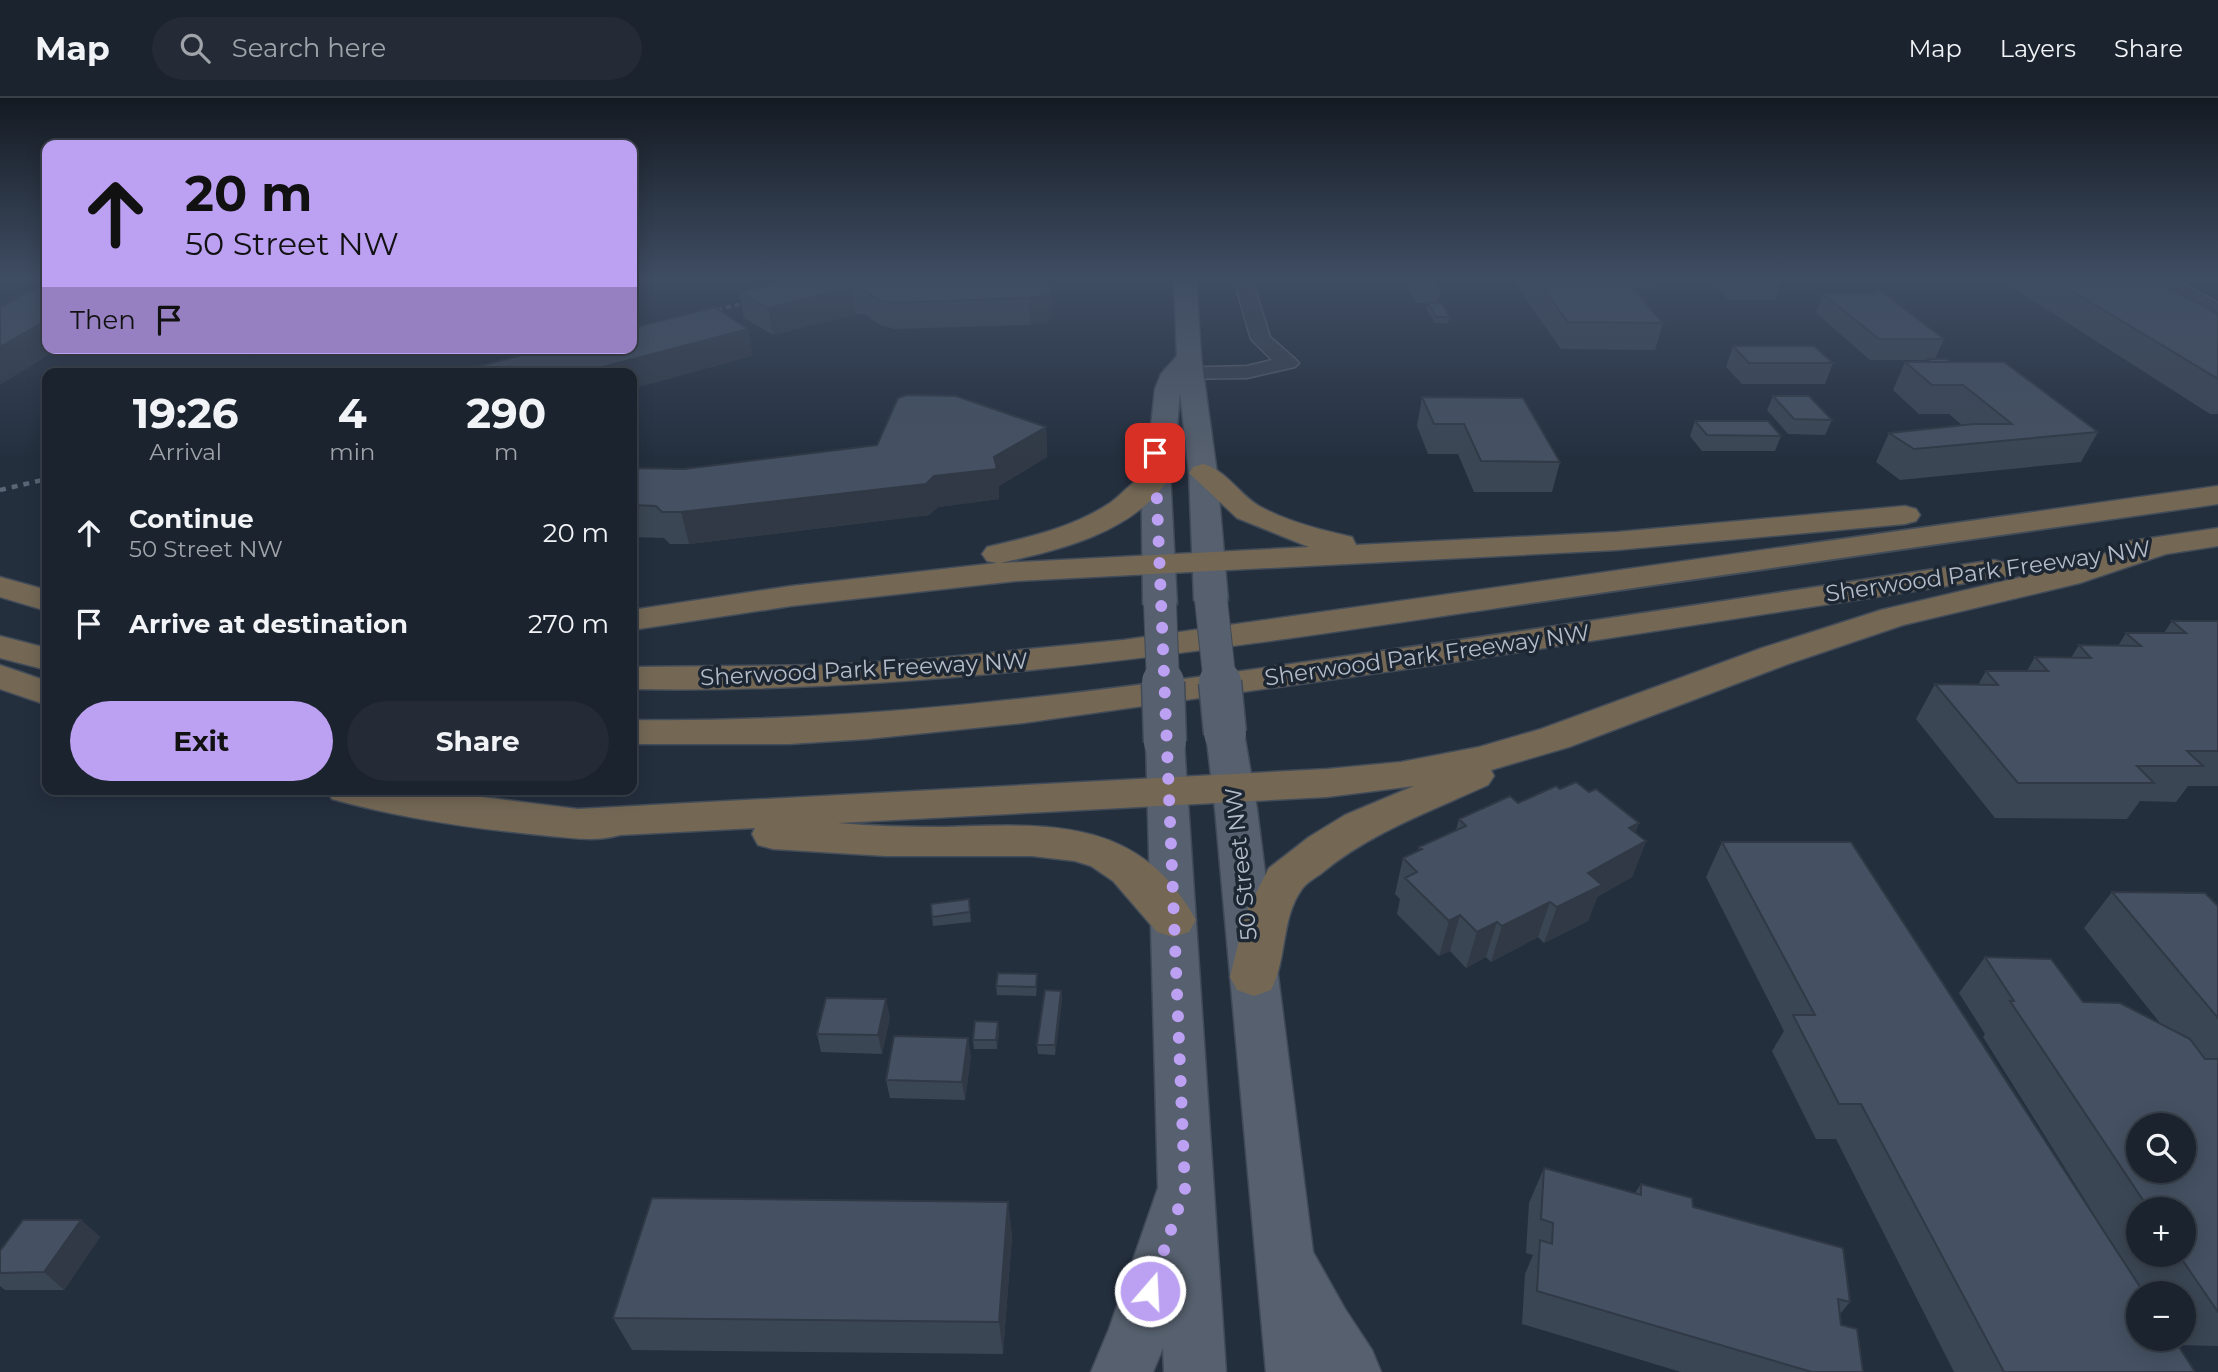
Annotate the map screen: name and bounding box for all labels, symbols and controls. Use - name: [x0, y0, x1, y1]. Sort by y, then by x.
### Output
- search box: [152, 17, 642, 80]
- text: Map: [35, 28, 110, 68]
- icon: search: [176, 29, 214, 67]
- text: Search here: [232, 32, 386, 64]
- text: Map: [1908, 34, 1962, 63]
- text: Layers: [2000, 34, 2076, 63]
- text: Share: [2114, 34, 2183, 63]
- text: 20 m: [185, 164, 312, 223]
- icon: ahead: [70, 168, 161, 259]
- text: 50 Street NW: [185, 224, 399, 263]
- icon: arrive: [150, 301, 188, 339]
- text: Then: [70, 304, 136, 336]
- text: 19:26: [133, 387, 239, 439]
- text: 4: [338, 387, 367, 439]
- text: 290: [466, 387, 546, 439]
- pin: [1125, 423, 1185, 483]
- icon: arrive: [1136, 434, 1174, 472]
- text: Arrival: [149, 438, 222, 466]
- text: min: [329, 438, 375, 466]
- text: m: [494, 438, 518, 466]
- text: Continue: [129, 503, 254, 535]
- icon: ahead: [70, 514, 108, 552]
- text: 20 m: [543, 517, 609, 549]
- street label: Sherwood Park Freeway NW: [1824, 534, 2152, 608]
- text: 50 Street NW: [129, 535, 283, 563]
- icon: arrive: [70, 605, 108, 643]
- text: Arrive at destination: [129, 608, 408, 640]
- text: 270 m: [528, 608, 609, 640]
- street label: Sherwood Park Freeway NW: [1263, 618, 1591, 692]
- street label: Sherwood Park Freeway NW: [699, 646, 1029, 692]
- button: Exit: [70, 701, 333, 781]
- button: Share: [347, 701, 609, 781]
- street label: 50 Street NW: [1219, 786, 1263, 942]
- map controls: [2126, 1113, 2196, 1351]
- button: search: [2126, 1113, 2196, 1183]
- button: +: [2126, 1197, 2196, 1267]
- position arrow: [1113, 1254, 1187, 1328]
- button: −: [2126, 1281, 2196, 1351]

